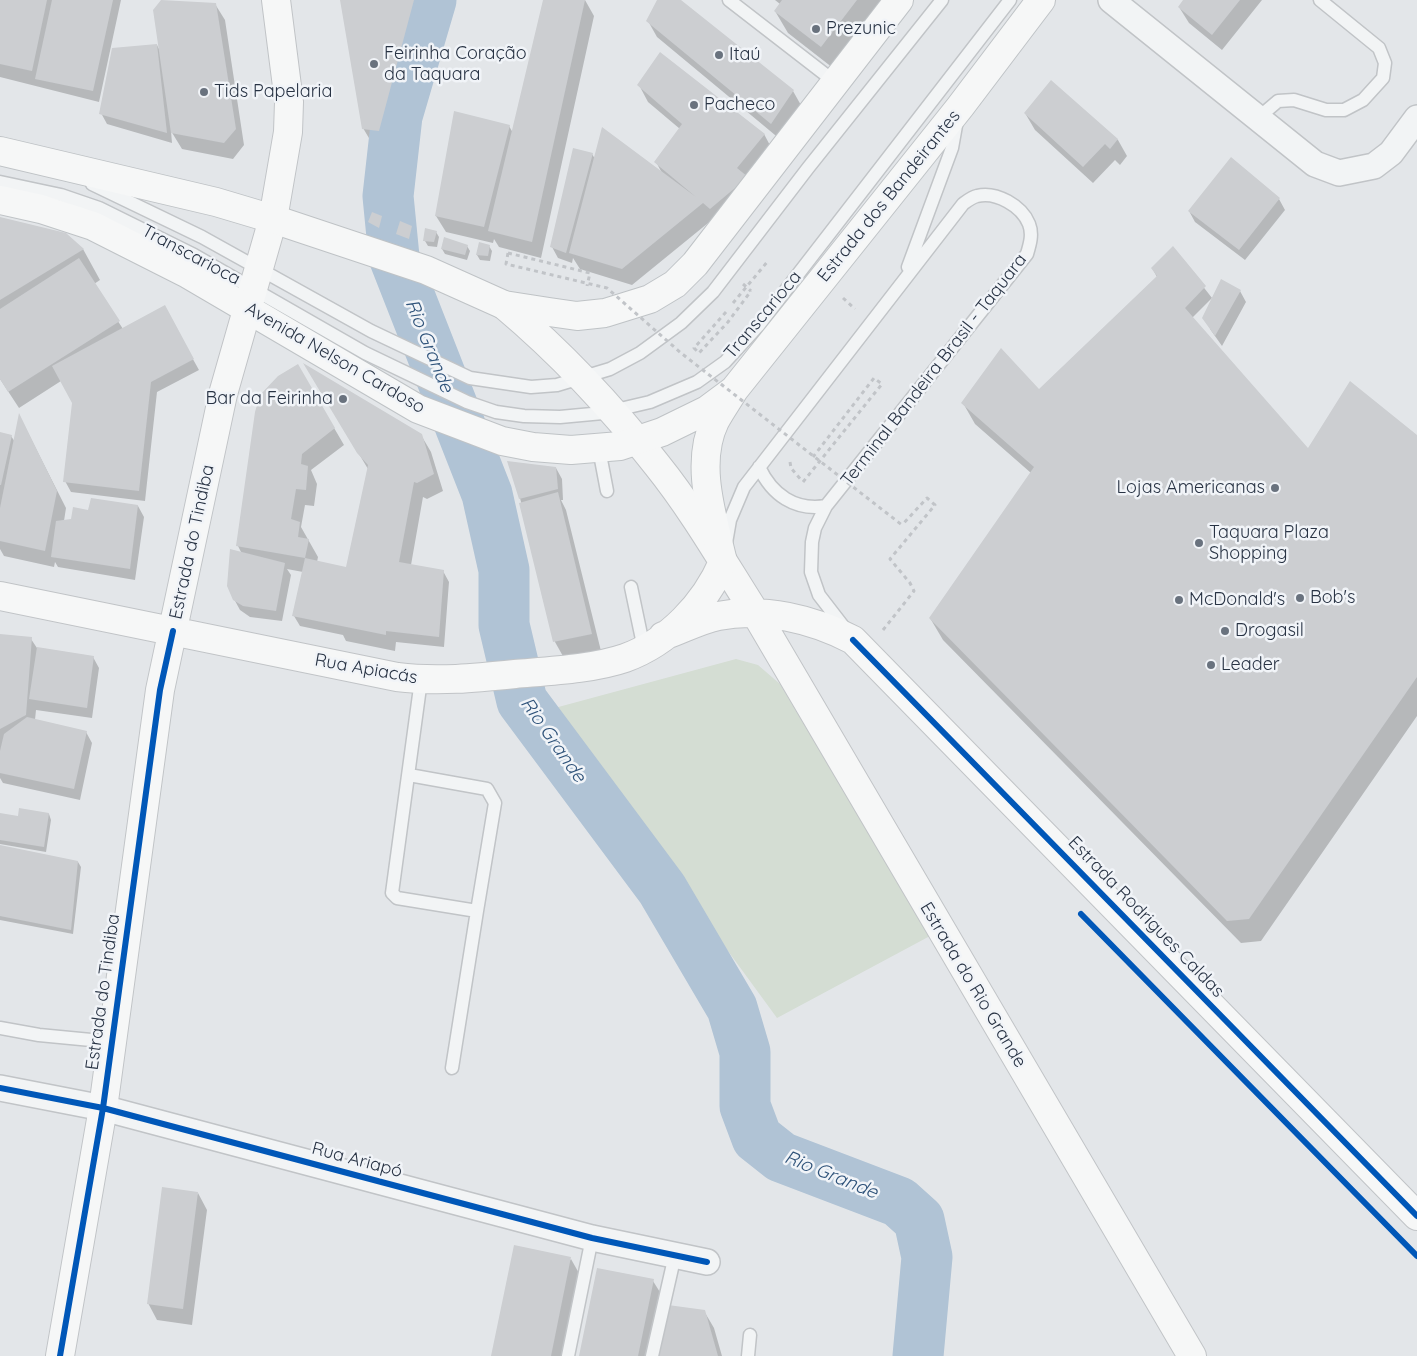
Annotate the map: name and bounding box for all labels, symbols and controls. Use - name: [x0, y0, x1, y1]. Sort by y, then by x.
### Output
- place label: Prezunic: [826, 18, 896, 40]
- marker: Prezunic: [810, 23, 822, 35]
- place label: Feirinha Coração da Taquara: [384, 43, 527, 86]
- place label: Itaú: [729, 44, 761, 66]
- marker: Itaú: [713, 49, 725, 61]
- marker: Feirinha Coração da Taquara: [368, 58, 380, 70]
- place label: Tids Papelaria: [214, 81, 332, 103]
- marker: Tids Papelaria: [198, 86, 210, 98]
- place label: Pacheco: [704, 94, 775, 116]
- marker: Pacheco: [688, 99, 700, 111]
- street label: Estrada dos Bandeirantes: [813, 106, 965, 286]
- street label: Transcarioca: [138, 220, 244, 290]
- street label: Terminal Bandeira Brasil - Taquara: [836, 249, 1032, 491]
- street label: Transcarioca: [720, 267, 806, 363]
- water label: Rio Grande: [400, 296, 458, 396]
- street label: Avenida Nelson Cardoso: [241, 298, 429, 418]
- place label: Bar da Feirinha: [206, 388, 333, 410]
- marker: Bar da Feirinha: [337, 393, 349, 405]
- street label: Estrada do Tindiba: [165, 463, 219, 621]
- place label: Lojas Americanas: [1116, 477, 1265, 499]
- marker: Lojas Americanas: [1269, 482, 1281, 494]
- place label: Taquara Plaza Shopping: [1209, 522, 1329, 564]
- marker: Taquara Plaza Shopping: [1193, 537, 1205, 549]
- place label: Bob's: [1310, 587, 1355, 609]
- place label: McDonald's: [1189, 589, 1285, 611]
- marker: Bob's: [1294, 592, 1306, 604]
- marker: McDonald's: [1173, 594, 1185, 606]
- place label: Drogasil: [1235, 620, 1304, 642]
- marker: Drogasil: [1219, 625, 1231, 637]
- street label: Rua Apiacás: [313, 649, 419, 689]
- place label: Leader: [1221, 654, 1280, 676]
- marker: Leader: [1205, 659, 1217, 671]
- water label: Rio Grande: [515, 693, 591, 787]
- street label: Estrada Rodrigues Caldas: [1063, 832, 1229, 1002]
- street label: Estrada do Rio Grande: [915, 898, 1031, 1072]
- street label: Estrada do Tindiba: [81, 913, 125, 1071]
- street label: Rua Ariapó: [309, 1138, 405, 1182]
- water label: Rio Grande: [781, 1146, 881, 1204]

